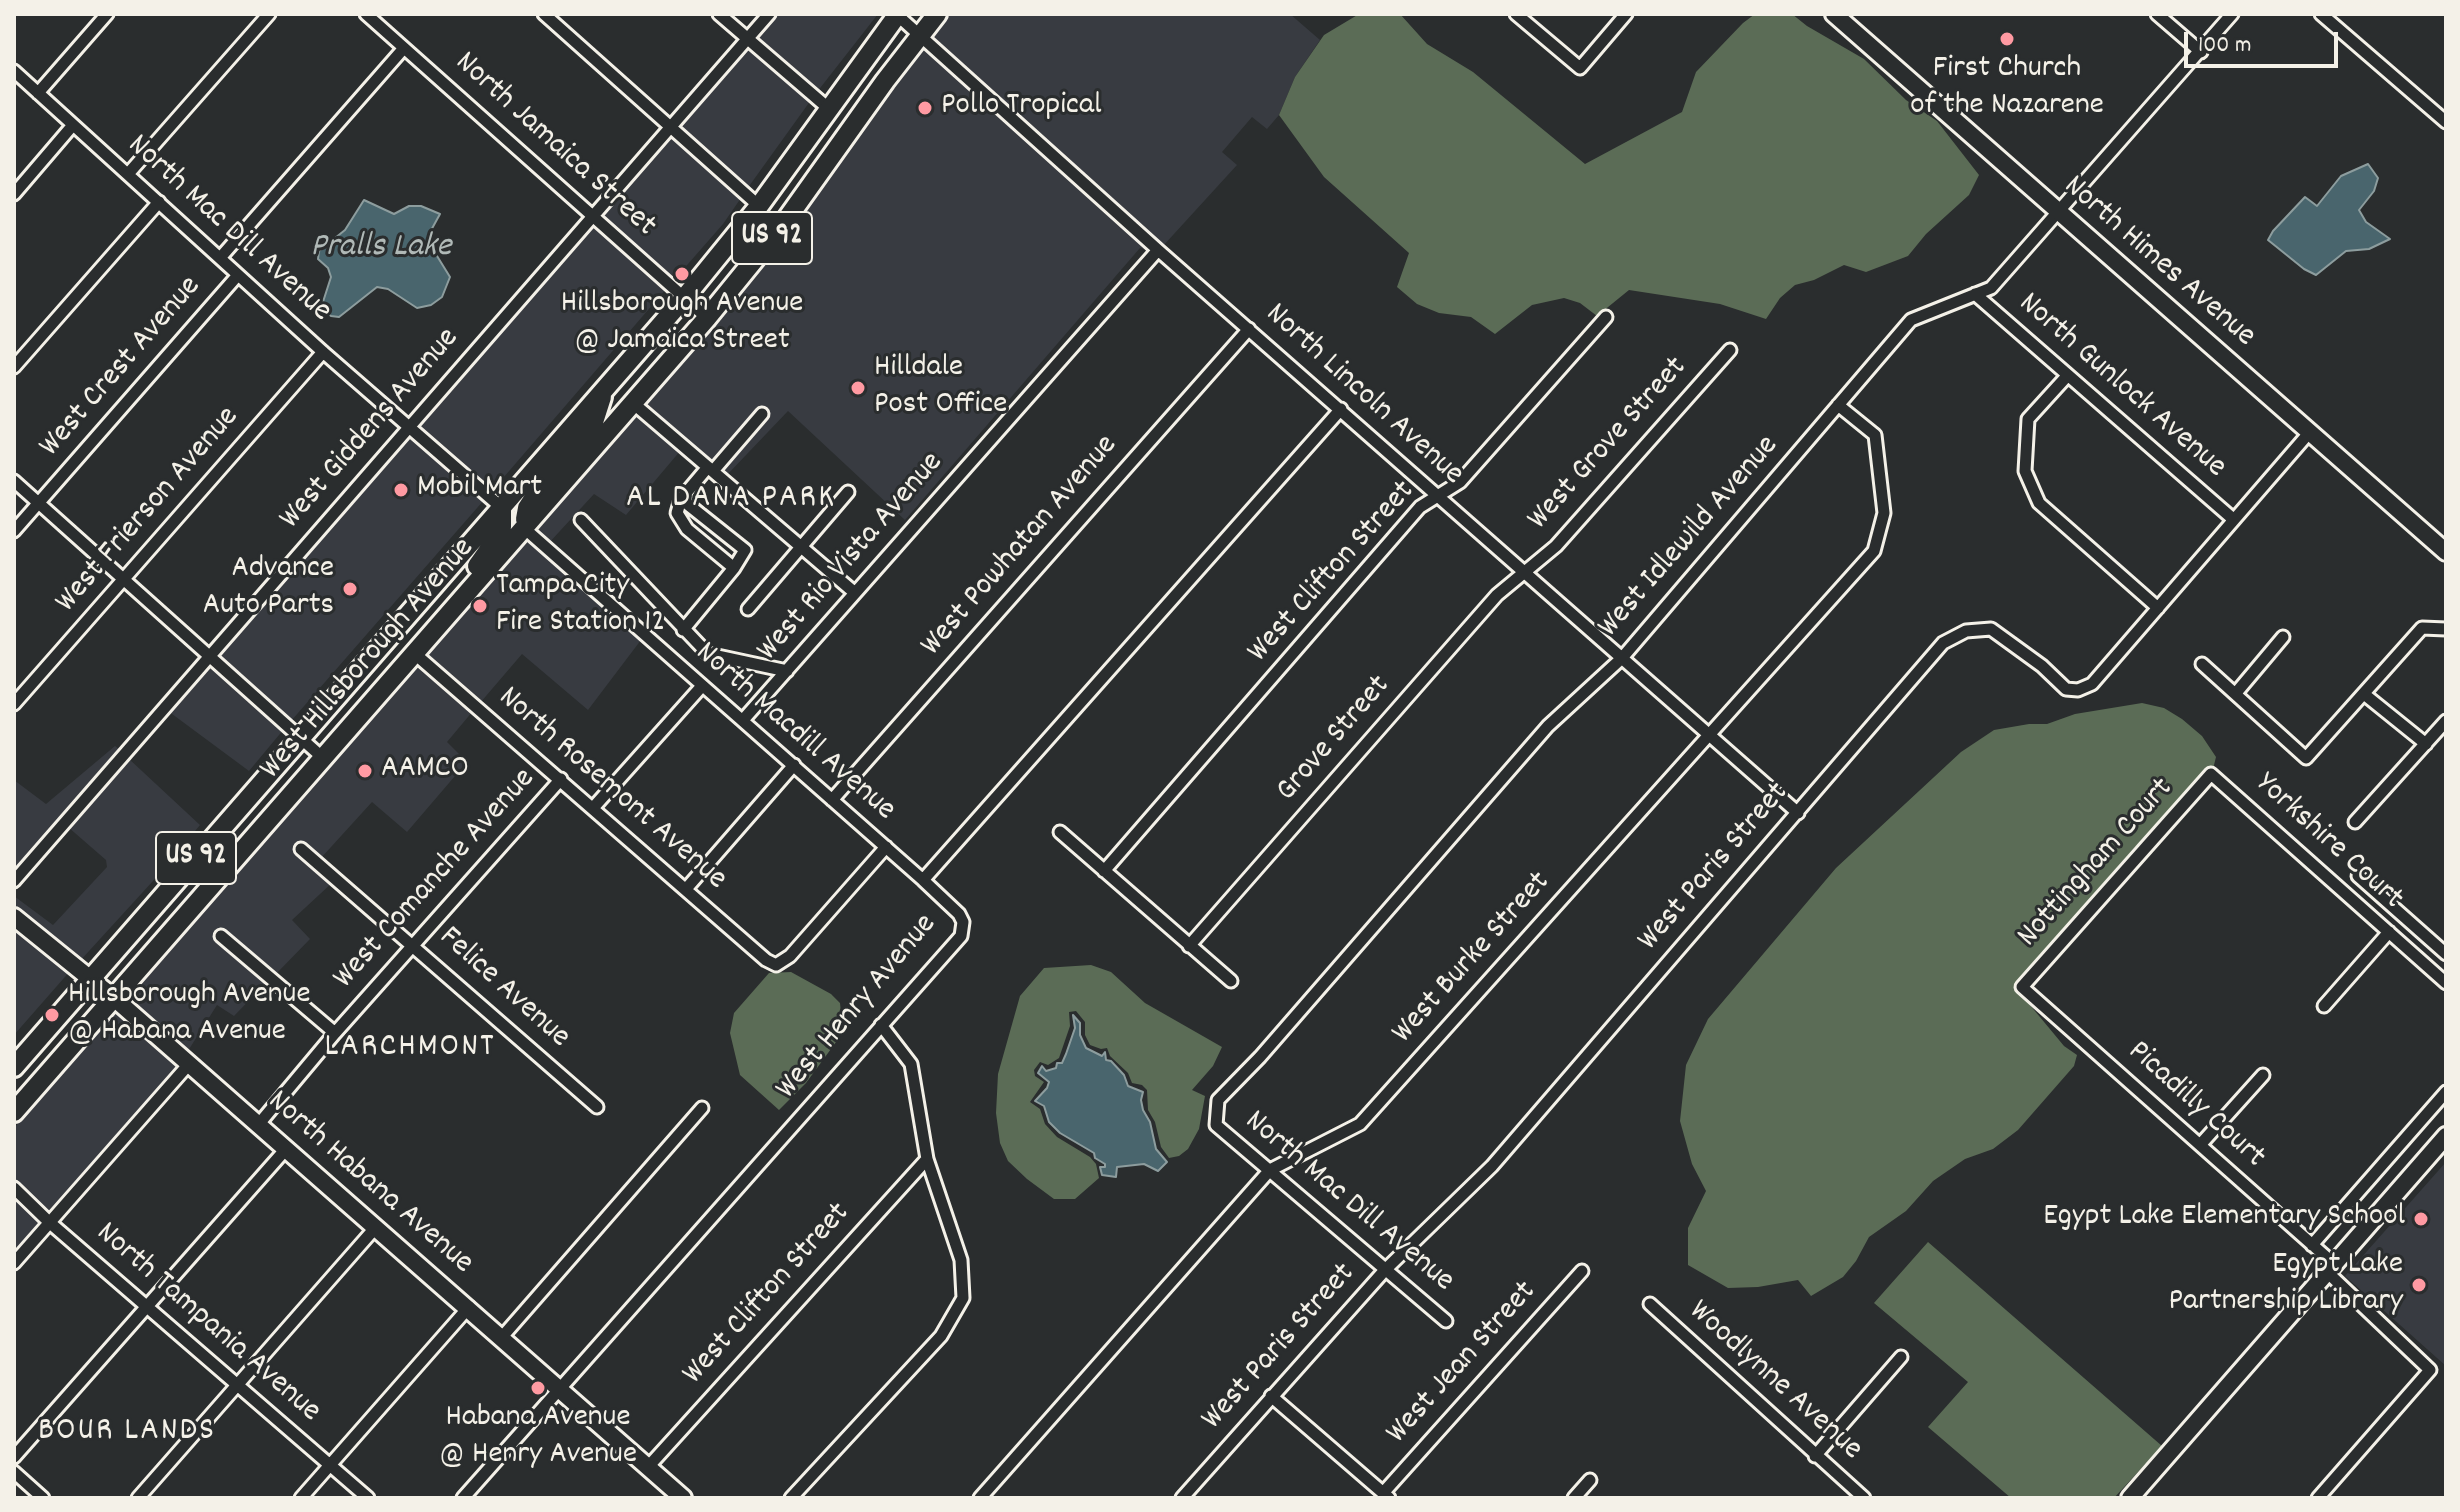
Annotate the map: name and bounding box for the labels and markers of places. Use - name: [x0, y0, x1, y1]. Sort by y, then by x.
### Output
- marker: First Church of the Nazarene: [1998, 30, 2016, 48]
- place label: First Church of the Nazarene: [1910, 52, 2104, 127]
- place label: Pollo Tropical: [941, 89, 1102, 127]
- marker: Pollo Tropical: [916, 99, 934, 117]
- marker: Hillsborough Avenue @ Jamaica Street: [673, 265, 691, 283]
- place label: Hillsborough Avenue @ Jamaica Street: [561, 287, 803, 362]
- place label: Hilldale Post Office: [874, 351, 1007, 426]
- marker: Hilldale Post Office: [849, 379, 867, 397]
- place label: Mobil Mart: [417, 471, 542, 509]
- marker: Mobil Mart: [392, 481, 410, 499]
- place label: Advance Auto Parts: [203, 552, 334, 627]
- place label: Tampa City Fire Station 12: [496, 569, 665, 644]
- marker: Advance Auto Parts: [341, 580, 359, 598]
- marker: Tampa City Fire Station 12: [471, 597, 489, 615]
- place label: AAMCO: [381, 752, 469, 790]
- marker: AAMCO: [356, 762, 374, 780]
- place label: Hillsborough Avenue @ Habana Avenue: [68, 978, 310, 1053]
- marker: Hillsborough Avenue @ Habana Avenue: [43, 1006, 61, 1024]
- place label: Egypt Lake Elementary School: [2043, 1200, 2405, 1238]
- marker: Egypt Lake Elementary School: [2412, 1210, 2430, 1228]
- place label: Egypt Lake Partnership Library: [2168, 1248, 2403, 1323]
- marker: Egypt Lake Partnership Library: [2410, 1276, 2428, 1294]
- marker: Habana Avenue @ Henry Avenue: [529, 1379, 547, 1397]
- place label: Habana Avenue @ Henry Avenue: [439, 1401, 637, 1476]

